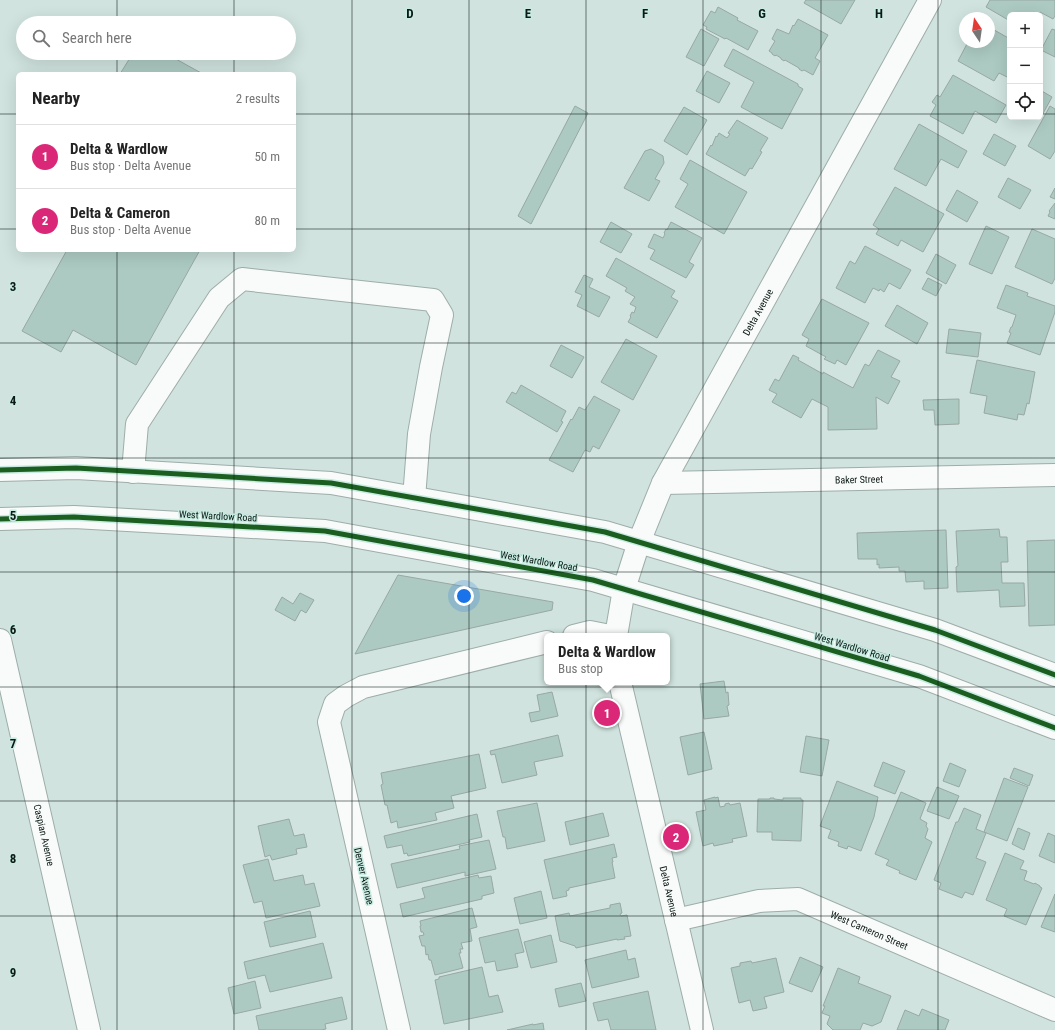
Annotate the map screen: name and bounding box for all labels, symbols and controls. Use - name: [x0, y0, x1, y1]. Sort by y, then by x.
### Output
- text: D: [406, 6, 414, 21]
- text: E: [525, 6, 532, 21]
- text: F: [642, 6, 648, 21]
- text: G: [758, 6, 766, 21]
- text: H: [875, 6, 883, 21]
- north arrow: [959, 12, 995, 48]
- map controls: [1007, 12, 1043, 120]
- button: +: [1007, 12, 1043, 48]
- search box: [16, 16, 296, 60]
- icon: search: [30, 27, 52, 49]
- text: Search here: [62, 29, 132, 47]
- button: −: [1007, 48, 1043, 84]
- button: locate: [1007, 84, 1043, 120]
- text: Nearby: [32, 88, 80, 108]
- text: 2 results: [236, 91, 280, 106]
- text: Delta & Wardlow: [70, 140, 168, 158]
- text: 1: [42, 149, 48, 164]
- text: 50 m: [254, 149, 280, 164]
- text: Bus stop · Delta Avenue: [70, 158, 191, 173]
- text: Delta & Cameron: [70, 204, 170, 222]
- text: 2: [42, 213, 48, 228]
- text: 80 m: [254, 213, 280, 228]
- text: Bus stop · Delta Avenue: [70, 222, 191, 237]
- text: 3: [10, 279, 16, 294]
- street label: Delta Avenue: [740, 287, 775, 337]
- text: 4: [10, 393, 17, 408]
- street label: Baker Street: [835, 473, 883, 485]
- text: 5: [10, 508, 17, 523]
- street label: West Wardlow Road: [179, 508, 257, 524]
- street label: West Wardlow Road: [499, 549, 579, 573]
- your location: [454, 586, 474, 606]
- text: 6: [10, 622, 17, 637]
- street label: West Wardlow Road: [813, 630, 891, 664]
- popup: [544, 633, 670, 685]
- text: Delta & Wardlow: [558, 643, 656, 661]
- text: Bus stop: [558, 661, 603, 676]
- pin: 1: [594, 698, 620, 728]
- text: 7: [10, 736, 17, 751]
- street label: Caspian Avenue: [32, 803, 57, 867]
- pin: 2: [663, 822, 689, 852]
- street label: Denver Avenue: [352, 846, 376, 906]
- text: 8: [10, 851, 16, 866]
- street label: Delta Avenue: [658, 865, 681, 918]
- street label: West Cameron Street: [829, 908, 910, 951]
- text: 9: [10, 965, 16, 980]

